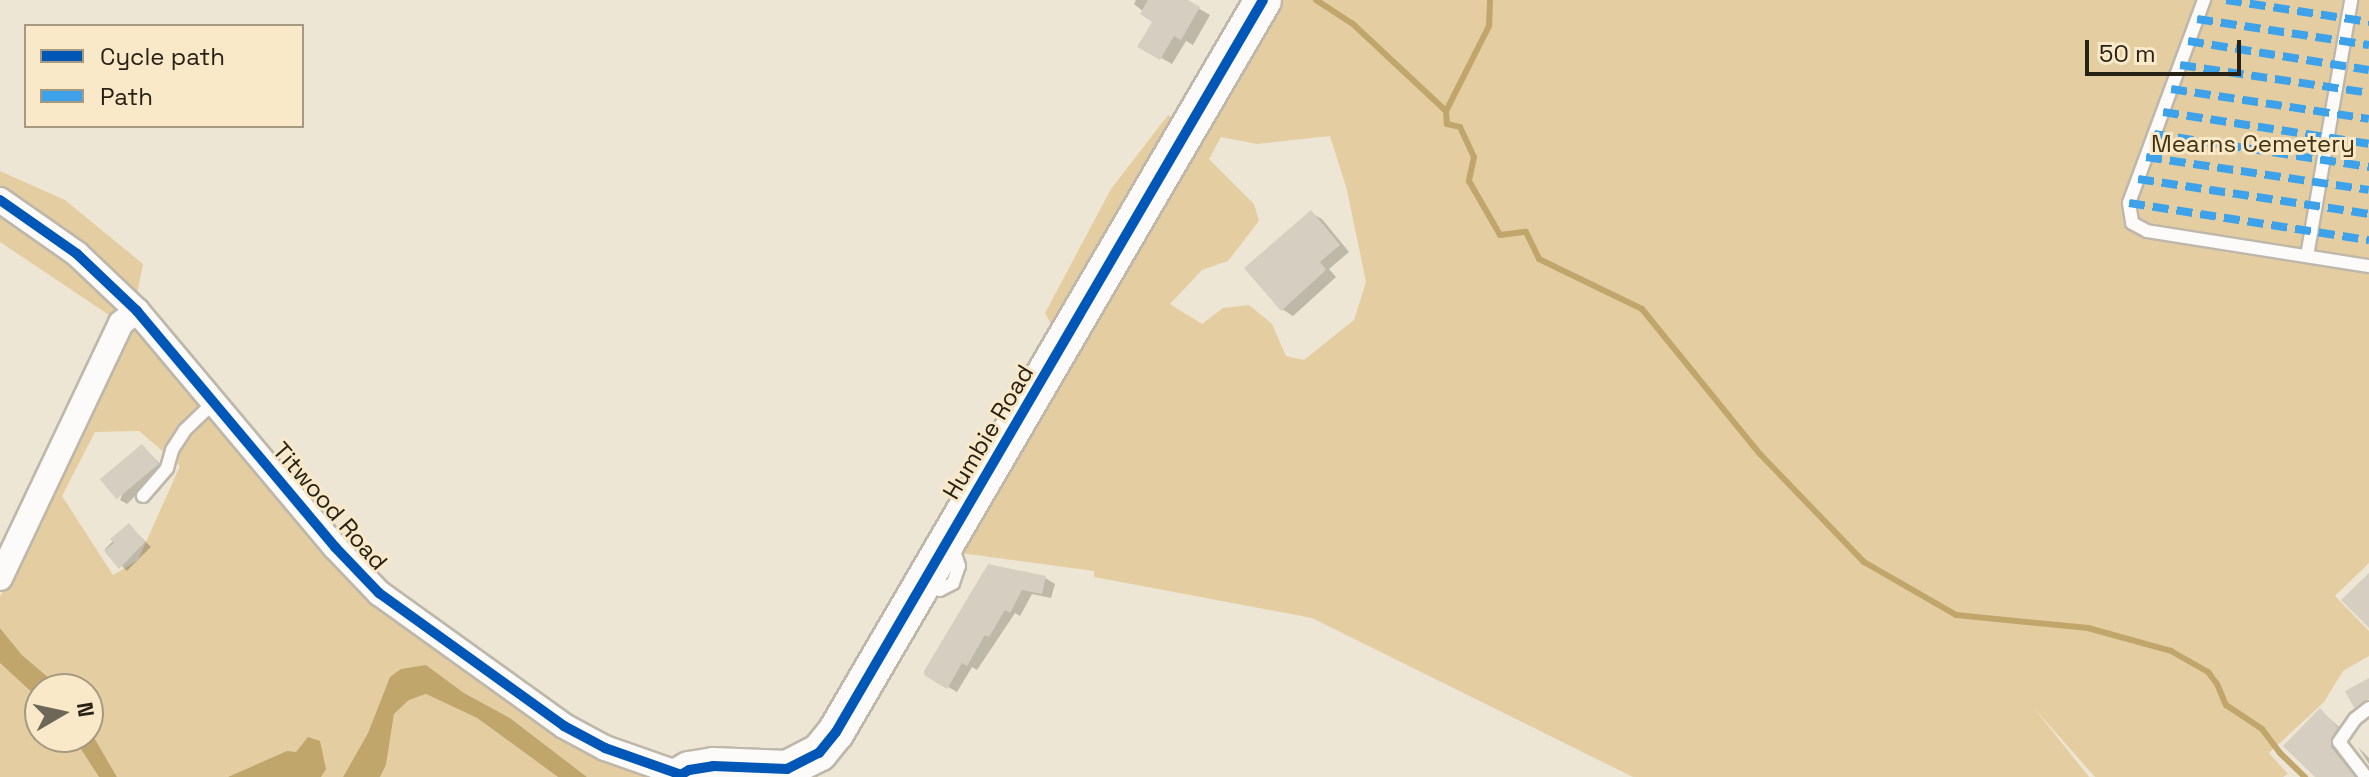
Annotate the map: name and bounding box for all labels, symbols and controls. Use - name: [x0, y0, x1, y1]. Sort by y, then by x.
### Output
- legend: [24, 24, 304, 128]
- scale bar: [2089, 24, 2245, 74]
- text: 50 m: [2099, 38, 2156, 69]
- text: Cycle path: [100, 41, 225, 72]
- text: Path: [100, 81, 153, 112]
- park label: Mearns Cemetery: [2151, 130, 2355, 158]
- street label: Humbie Road: [937, 360, 1039, 504]
- street label: Titwood Road: [267, 436, 393, 576]
- north arrow: [24, 673, 104, 753]
- text: N: [71, 700, 101, 719]

